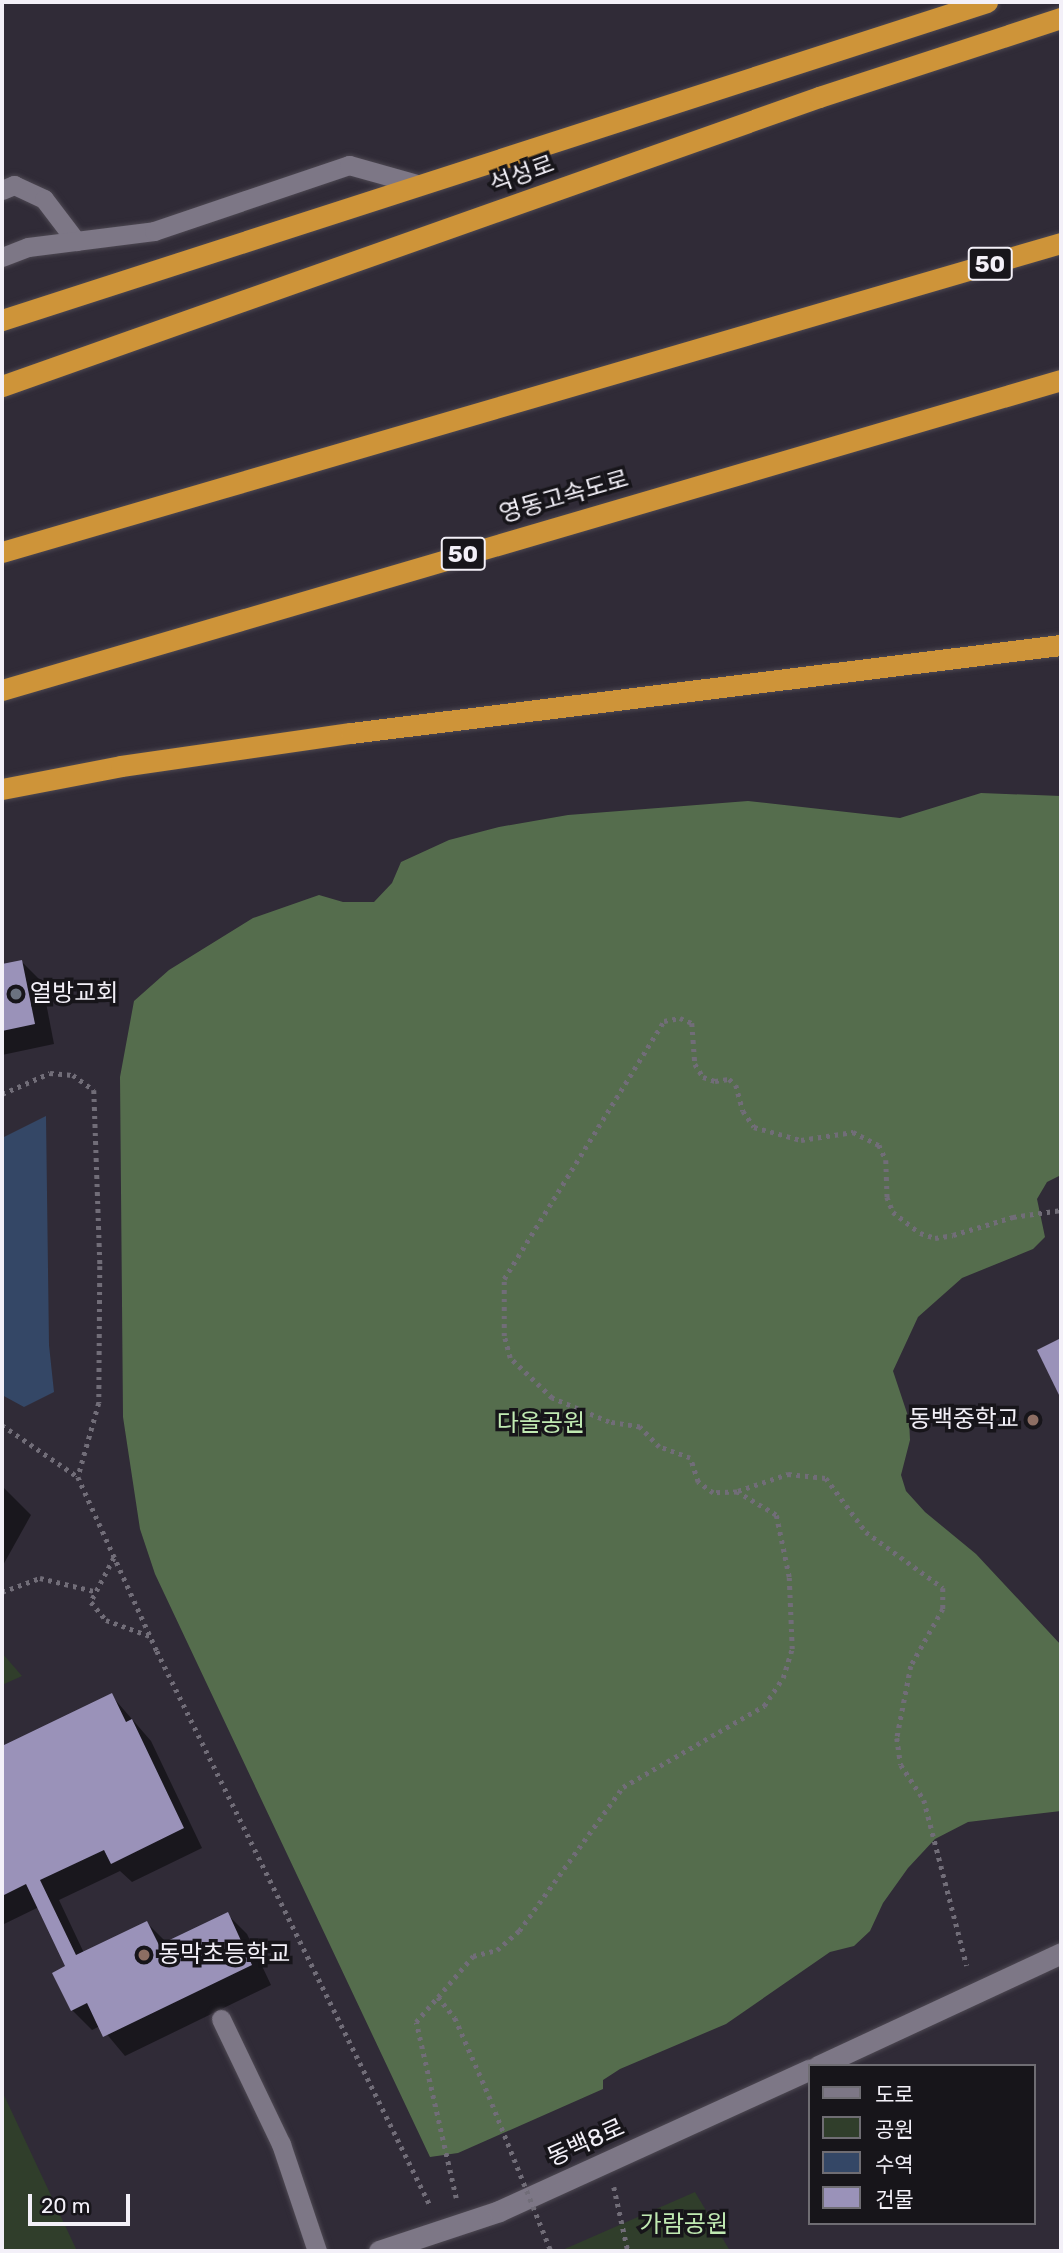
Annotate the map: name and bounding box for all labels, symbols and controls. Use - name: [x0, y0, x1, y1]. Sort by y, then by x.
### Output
- street label: 석성로: [486, 150, 558, 200]
- road number: 50: [967, 244, 1013, 284]
- street label: 영동고속도로: [496, 465, 632, 529]
- road number: 50: [440, 534, 486, 574]
- place label: 열방교회: [30, 980, 118, 1008]
- marker: 열방교회: [8, 986, 24, 1002]
- place label: 동백중학교: [909, 1406, 1019, 1434]
- park label: 다올공원: [497, 1410, 585, 1438]
- marker: 동백중학교: [1025, 1412, 1041, 1428]
- place label: 동막초등학교: [158, 1941, 290, 1969]
- marker: 동막초등학교: [136, 1947, 152, 1963]
- legend: [808, 2064, 1035, 2225]
- text: 도로: [875, 2082, 914, 2107]
- street label: 동백8로: [543, 2113, 629, 2173]
- text: 공원: [875, 2117, 914, 2142]
- text: 수역: [875, 2152, 914, 2177]
- scale bar: [32, 2180, 133, 2224]
- text: 건물: [875, 2187, 914, 2212]
- text: 20 m: [41, 2193, 90, 2218]
- park label: 가람공원: [640, 2211, 728, 2239]

